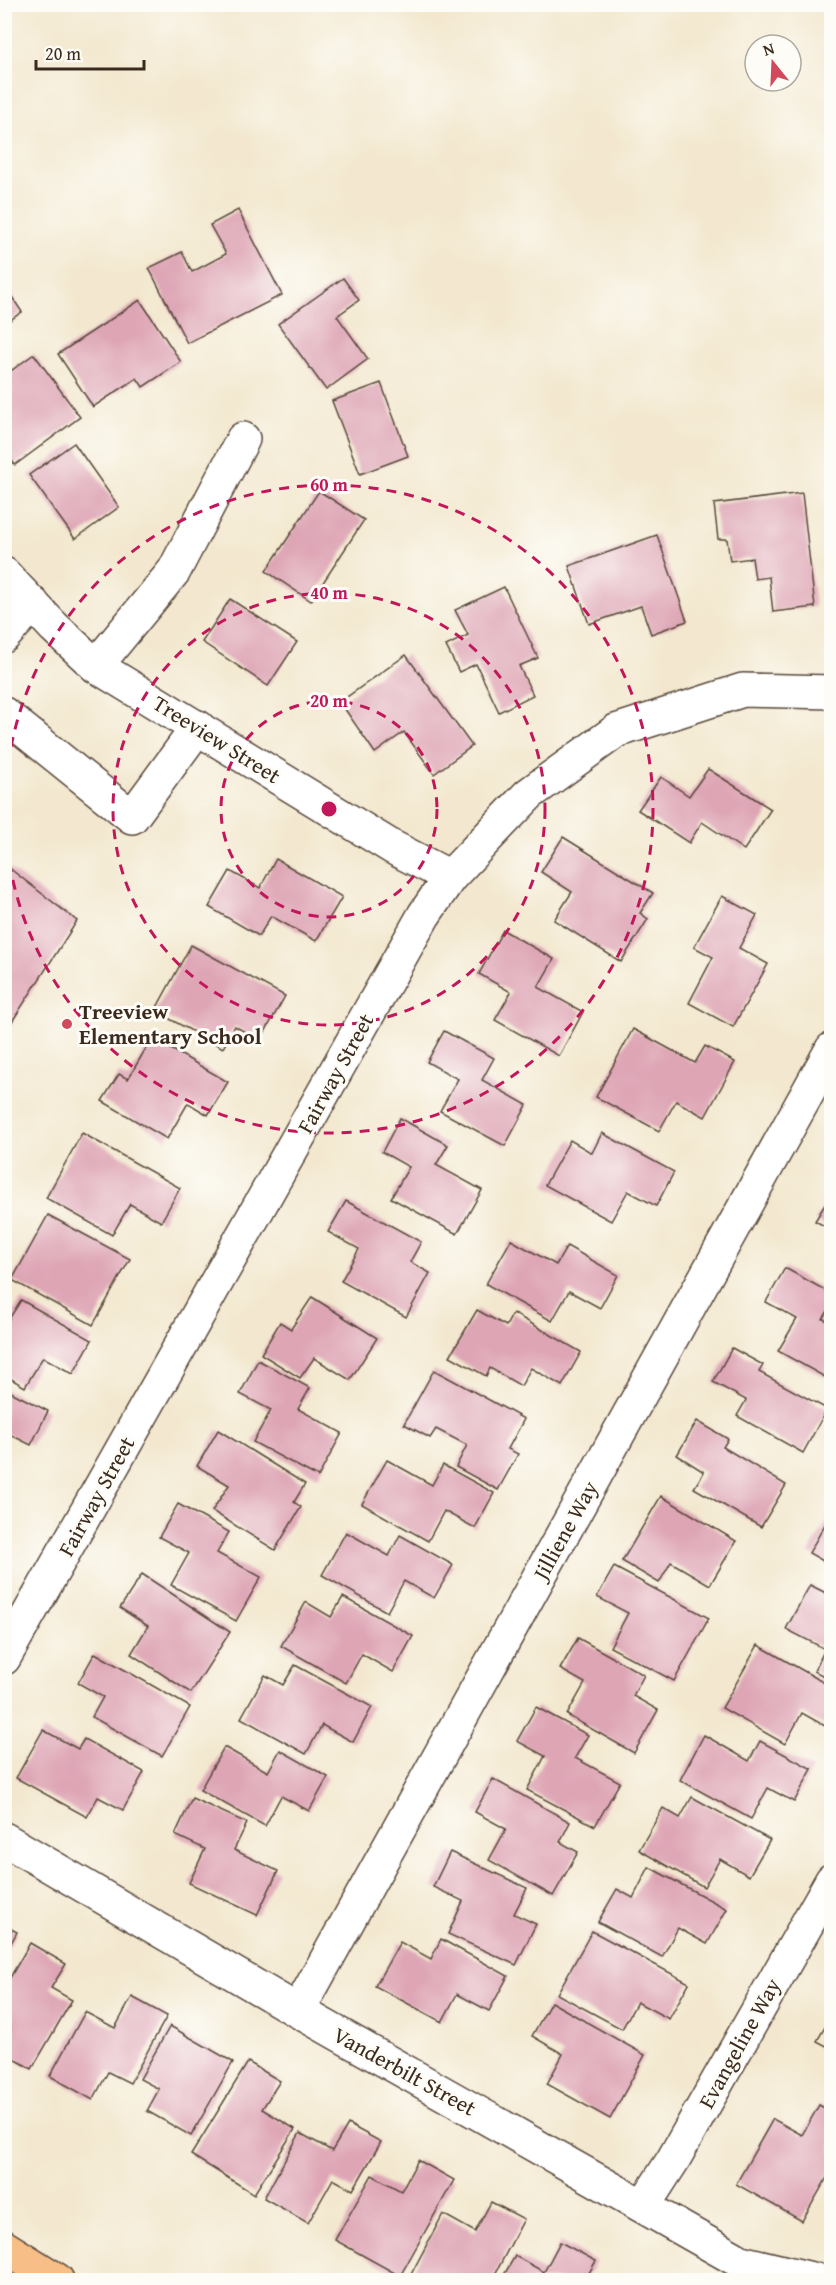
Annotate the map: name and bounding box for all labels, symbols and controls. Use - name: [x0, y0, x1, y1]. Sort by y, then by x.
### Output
- scale bar: [36, 33, 144, 71]
- north arrow: [743, 33, 803, 93]
- text: N: [760, 36, 777, 62]
- text: 20 m: [45, 40, 81, 67]
- text: 60 m: [310, 471, 349, 498]
- text: 40 m: [310, 579, 349, 606]
- street label: Treeview Street: [147, 687, 287, 791]
- text: 20 m: [310, 687, 349, 714]
- centre of rings: [319, 799, 339, 819]
- place label: Treeview Elementary School: [79, 995, 262, 1052]
- street label: Fairway Street: [289, 1007, 381, 1139]
- marker: Treeview Elementary School: [60, 1017, 74, 1031]
- street label: Fairway Street: [50, 1430, 142, 1562]
- street label: Jilliene Way: [523, 1475, 605, 1588]
- street label: Evangeline Way: [690, 1972, 788, 2114]
- street label: Vanderbilt Street: [328, 2018, 482, 2124]

